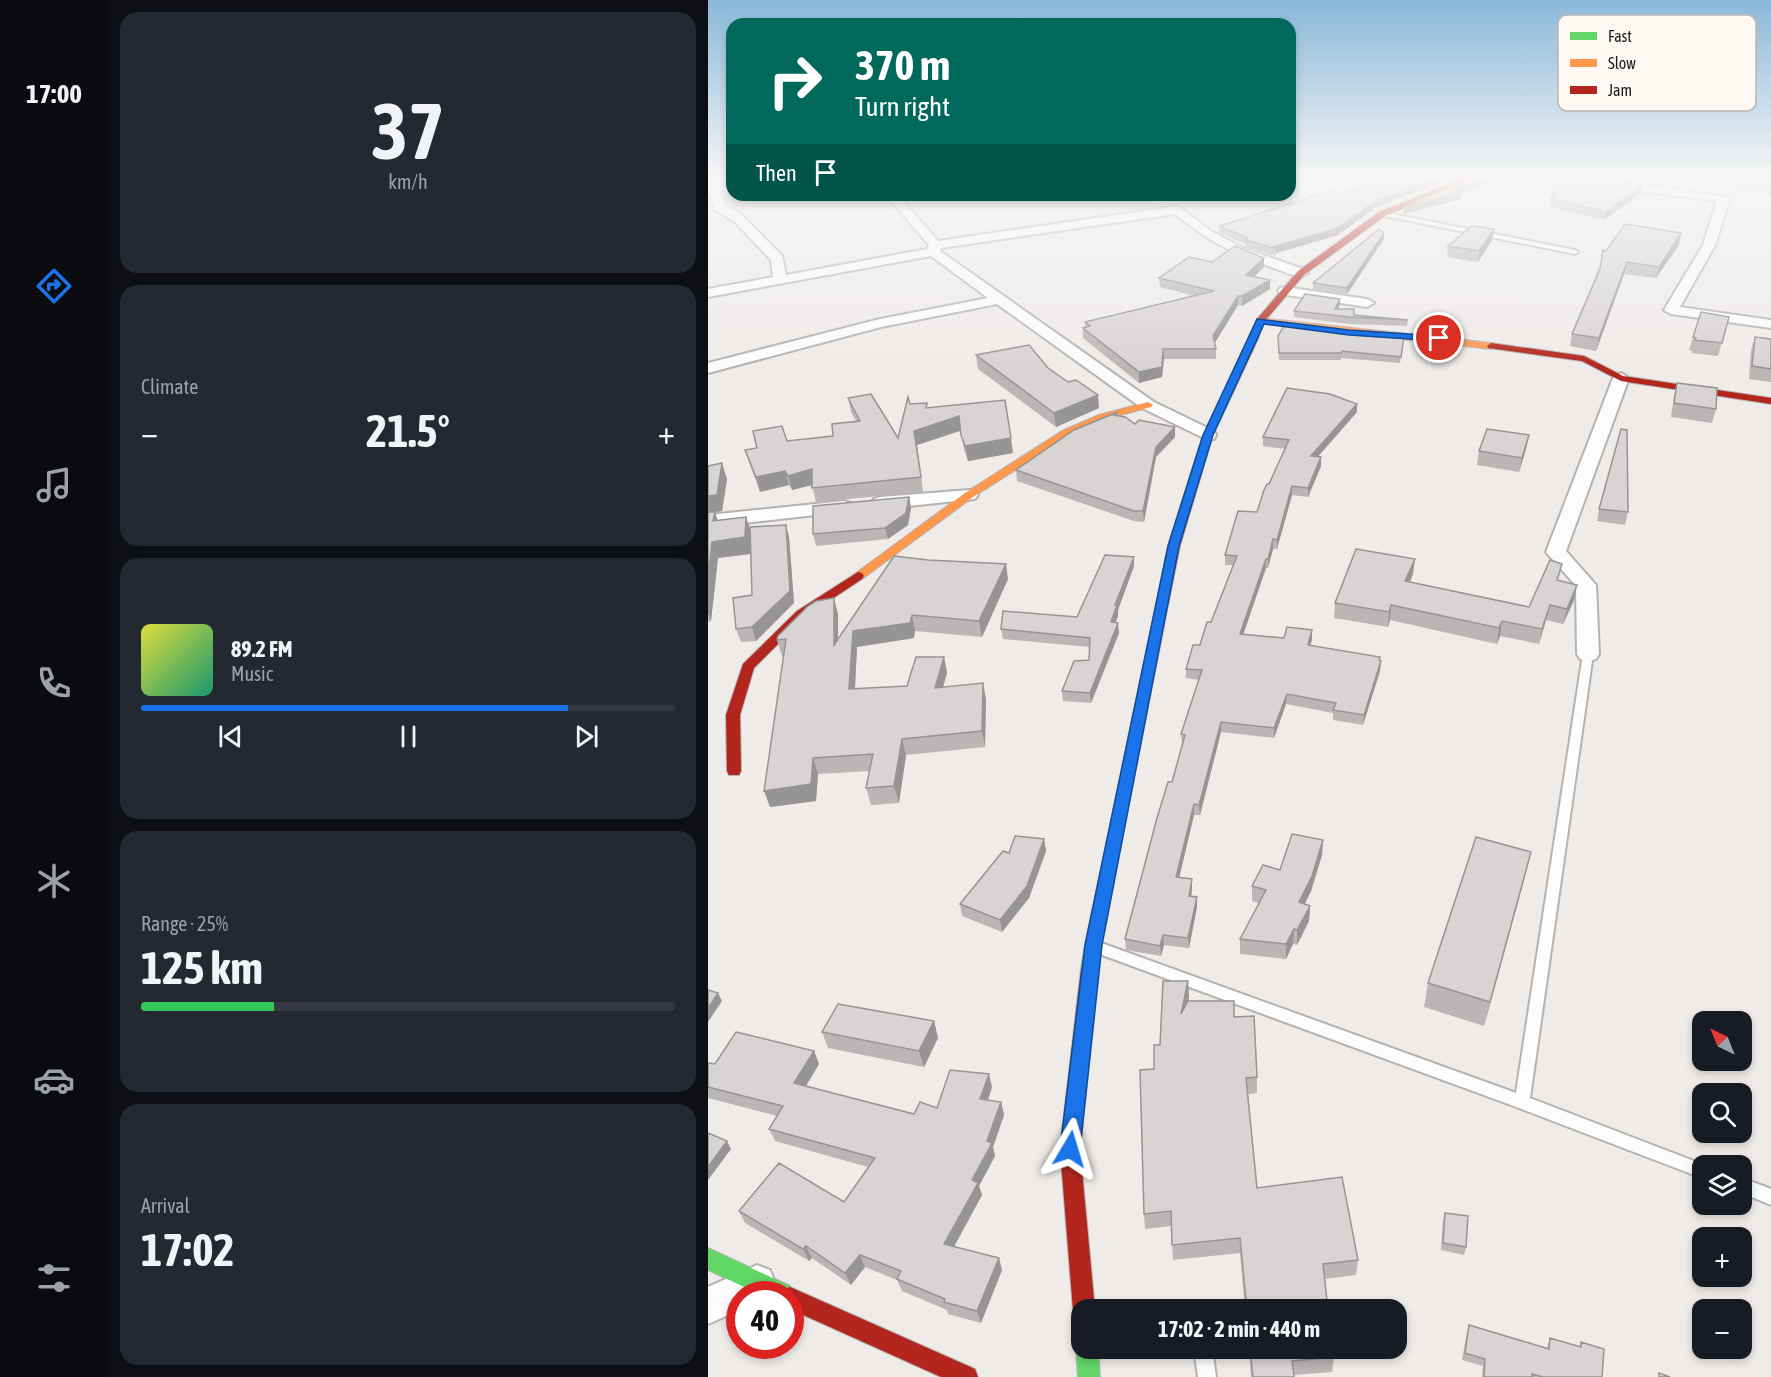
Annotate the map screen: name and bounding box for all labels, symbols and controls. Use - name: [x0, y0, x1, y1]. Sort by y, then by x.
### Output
- legend: [1558, 15, 1756, 111]
- text: Fast: [1608, 27, 1632, 45]
- text: 370 m: [855, 41, 950, 89]
- icon: right: [756, 42, 834, 120]
- text: Slow: [1608, 54, 1636, 72]
- text: 17:00: [26, 78, 82, 109]
- text: Jam: [1608, 81, 1632, 99]
- text: 37: [371, 86, 445, 176]
- text: Turn right: [855, 91, 950, 122]
- icon: arrive: [809, 156, 842, 189]
- text: Then: [756, 160, 797, 186]
- text: km/h: [388, 170, 428, 193]
- icon: directions: [33, 265, 75, 307]
- pin: [1413, 312, 1464, 363]
- icon: arrive: [1422, 321, 1455, 354]
- text: Climate: [141, 375, 198, 398]
- text: 21.5°: [366, 405, 450, 457]
- text: −: [141, 413, 158, 451]
- text: +: [658, 413, 675, 451]
- icon: music: [33, 464, 75, 506]
- text: 89.2 FM: [231, 636, 293, 662]
- icon: phone: [33, 662, 75, 704]
- text: Music: [231, 662, 273, 685]
- icon: previous: [214, 720, 247, 753]
- icon: pause: [392, 720, 425, 753]
- icon: next: [570, 720, 603, 753]
- icon: climate: [33, 860, 75, 902]
- text: Range · 25%: [141, 912, 228, 935]
- text: 125 km: [141, 942, 263, 994]
- north arrow: [1692, 1011, 1752, 1071]
- map controls: [1692, 1011, 1752, 1359]
- icon: car: [33, 1059, 75, 1101]
- button: search: [1692, 1083, 1752, 1143]
- position arrow: [1038, 1117, 1102, 1181]
- button: layers: [1692, 1155, 1752, 1215]
- text: Arrival: [141, 1194, 190, 1217]
- text: 17:02: [141, 1224, 235, 1276]
- button: +: [1692, 1227, 1752, 1287]
- icon: filters: [33, 1257, 75, 1299]
- speed limit sign: 40: [726, 1281, 804, 1359]
- button: −: [1692, 1299, 1752, 1359]
- text: 17:02 · 2 min · 440 m: [1158, 1316, 1320, 1342]

